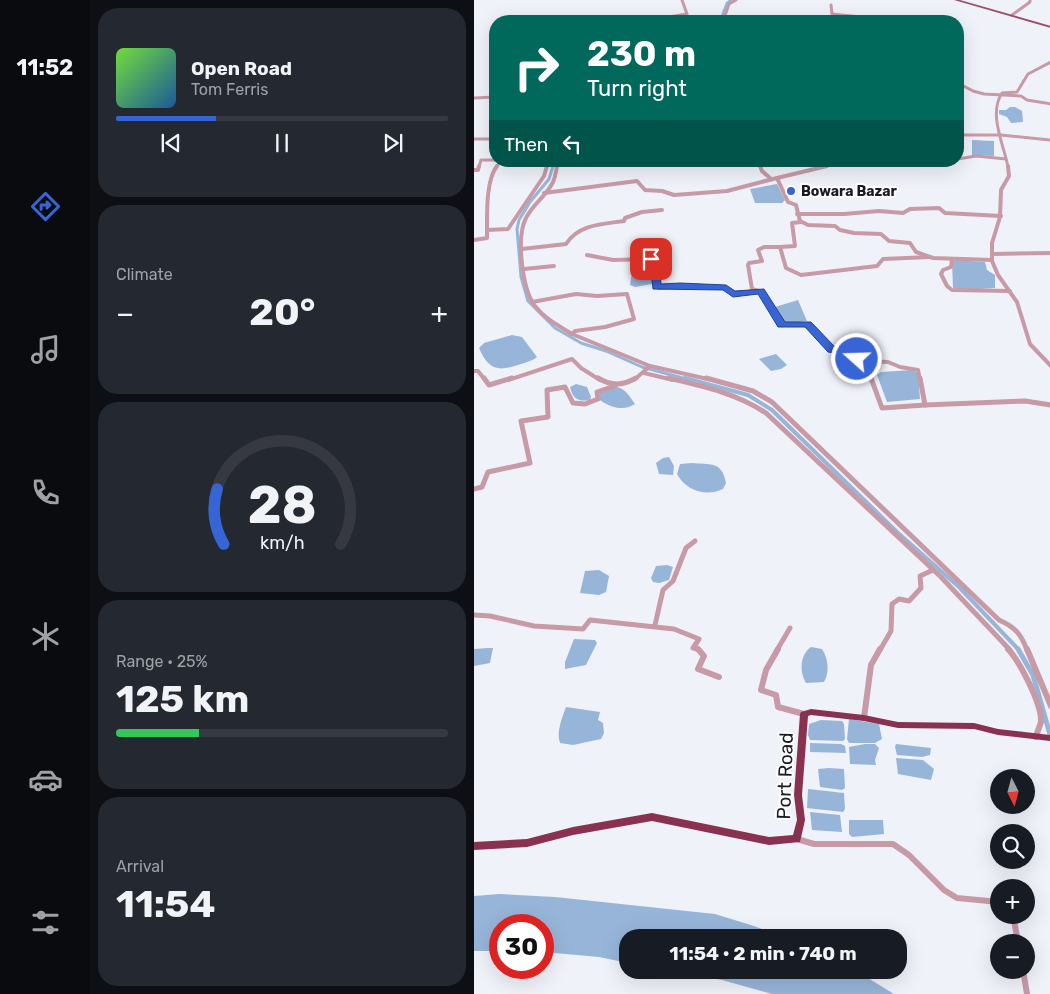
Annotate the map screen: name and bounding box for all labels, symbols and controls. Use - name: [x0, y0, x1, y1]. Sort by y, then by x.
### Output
- text: 230 m: [587, 33, 696, 75]
- icon: right: [504, 35, 569, 100]
- text: 11:52: [17, 54, 73, 81]
- text: Open Road: [191, 57, 292, 80]
- text: Turn right: [587, 75, 687, 102]
- text: Tom Ferris: [191, 80, 268, 99]
- icon: previous: [157, 129, 185, 157]
- icon: pause: [268, 129, 296, 157]
- icon: next: [379, 129, 407, 157]
- icon: left: [558, 130, 586, 158]
- text: Then: [504, 133, 548, 156]
- place label: Bowara Bazar: [801, 183, 898, 200]
- marker: Bowara Bazar: [785, 185, 797, 197]
- icon: directions: [28, 189, 63, 224]
- pin: [630, 238, 672, 280]
- icon: arrive: [637, 245, 665, 273]
- text: Climate: [116, 265, 173, 284]
- text: 20°: [249, 289, 315, 335]
- text: −: [116, 297, 134, 330]
- text: +: [431, 297, 448, 330]
- icon: music: [28, 332, 63, 367]
- position arrow: [830, 332, 882, 384]
- text: 28: [247, 474, 317, 536]
- icon: phone: [28, 475, 63, 510]
- text: km/h: [260, 532, 304, 553]
- icon: climate: [28, 619, 63, 654]
- text: Range · 25%: [116, 652, 208, 671]
- text: 125 km: [116, 676, 249, 722]
- street label: Port Road: [772, 732, 798, 820]
- icon: car: [28, 762, 63, 797]
- north arrow: [990, 769, 1035, 814]
- map controls: [990, 769, 1035, 979]
- button: search: [990, 824, 1035, 869]
- text: Arrival: [116, 857, 164, 876]
- button: +: [990, 879, 1035, 924]
- text: 11:54: [116, 881, 215, 927]
- icon: filters: [28, 905, 63, 940]
- speed limit sign: 30: [489, 914, 554, 979]
- button: −: [990, 934, 1035, 979]
- text: 11:54 · 2 min · 740 m: [669, 942, 857, 965]

